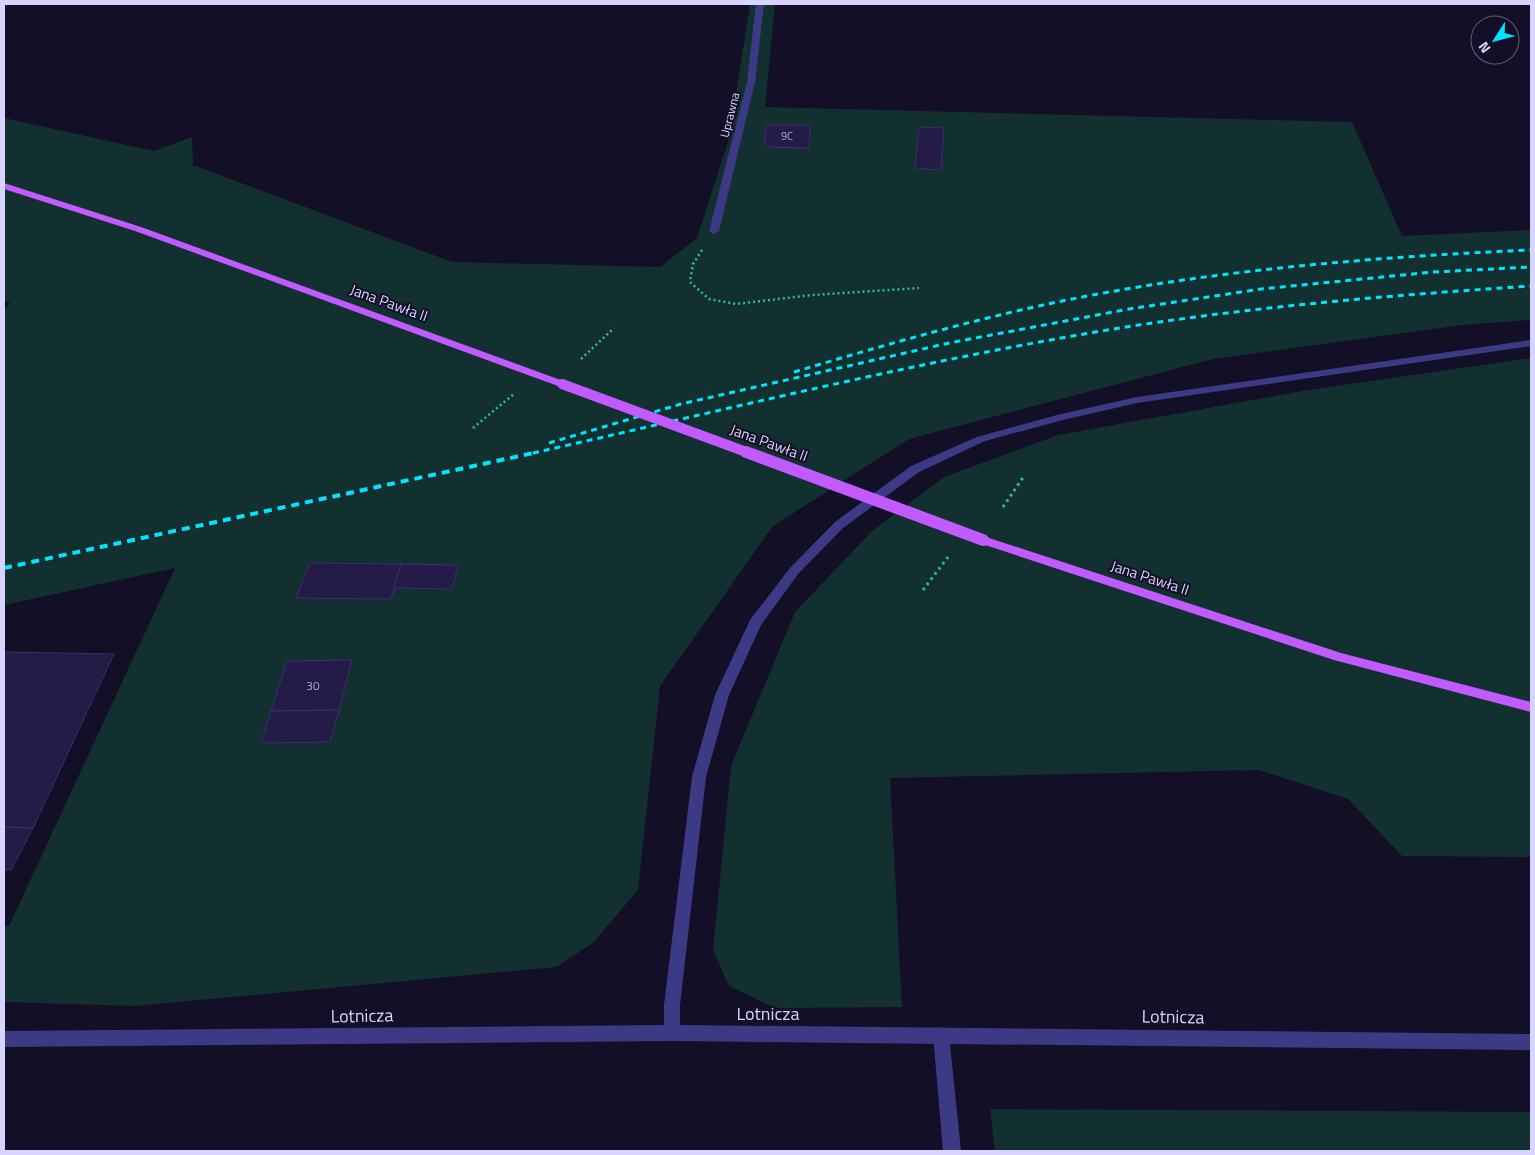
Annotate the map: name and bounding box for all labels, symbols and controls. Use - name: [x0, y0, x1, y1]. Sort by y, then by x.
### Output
- north arrow: [1470, 15, 1520, 65]
- text: N: [1473, 38, 1495, 58]
- street label: Uprawna: [715, 90, 744, 139]
- house number: 9C: [781, 128, 793, 144]
- street label: Jana Pawła II: [347, 278, 431, 327]
- street label: Jana Pawła II: [727, 418, 811, 467]
- street label: Jana Pawła II: [1108, 554, 1192, 601]
- house number: 30: [306, 676, 320, 695]
- street label: Lotnicza: [737, 1000, 799, 1027]
- street label: Lotnicza: [330, 1001, 394, 1030]
- street label: Lotnicza: [1141, 1002, 1205, 1031]

